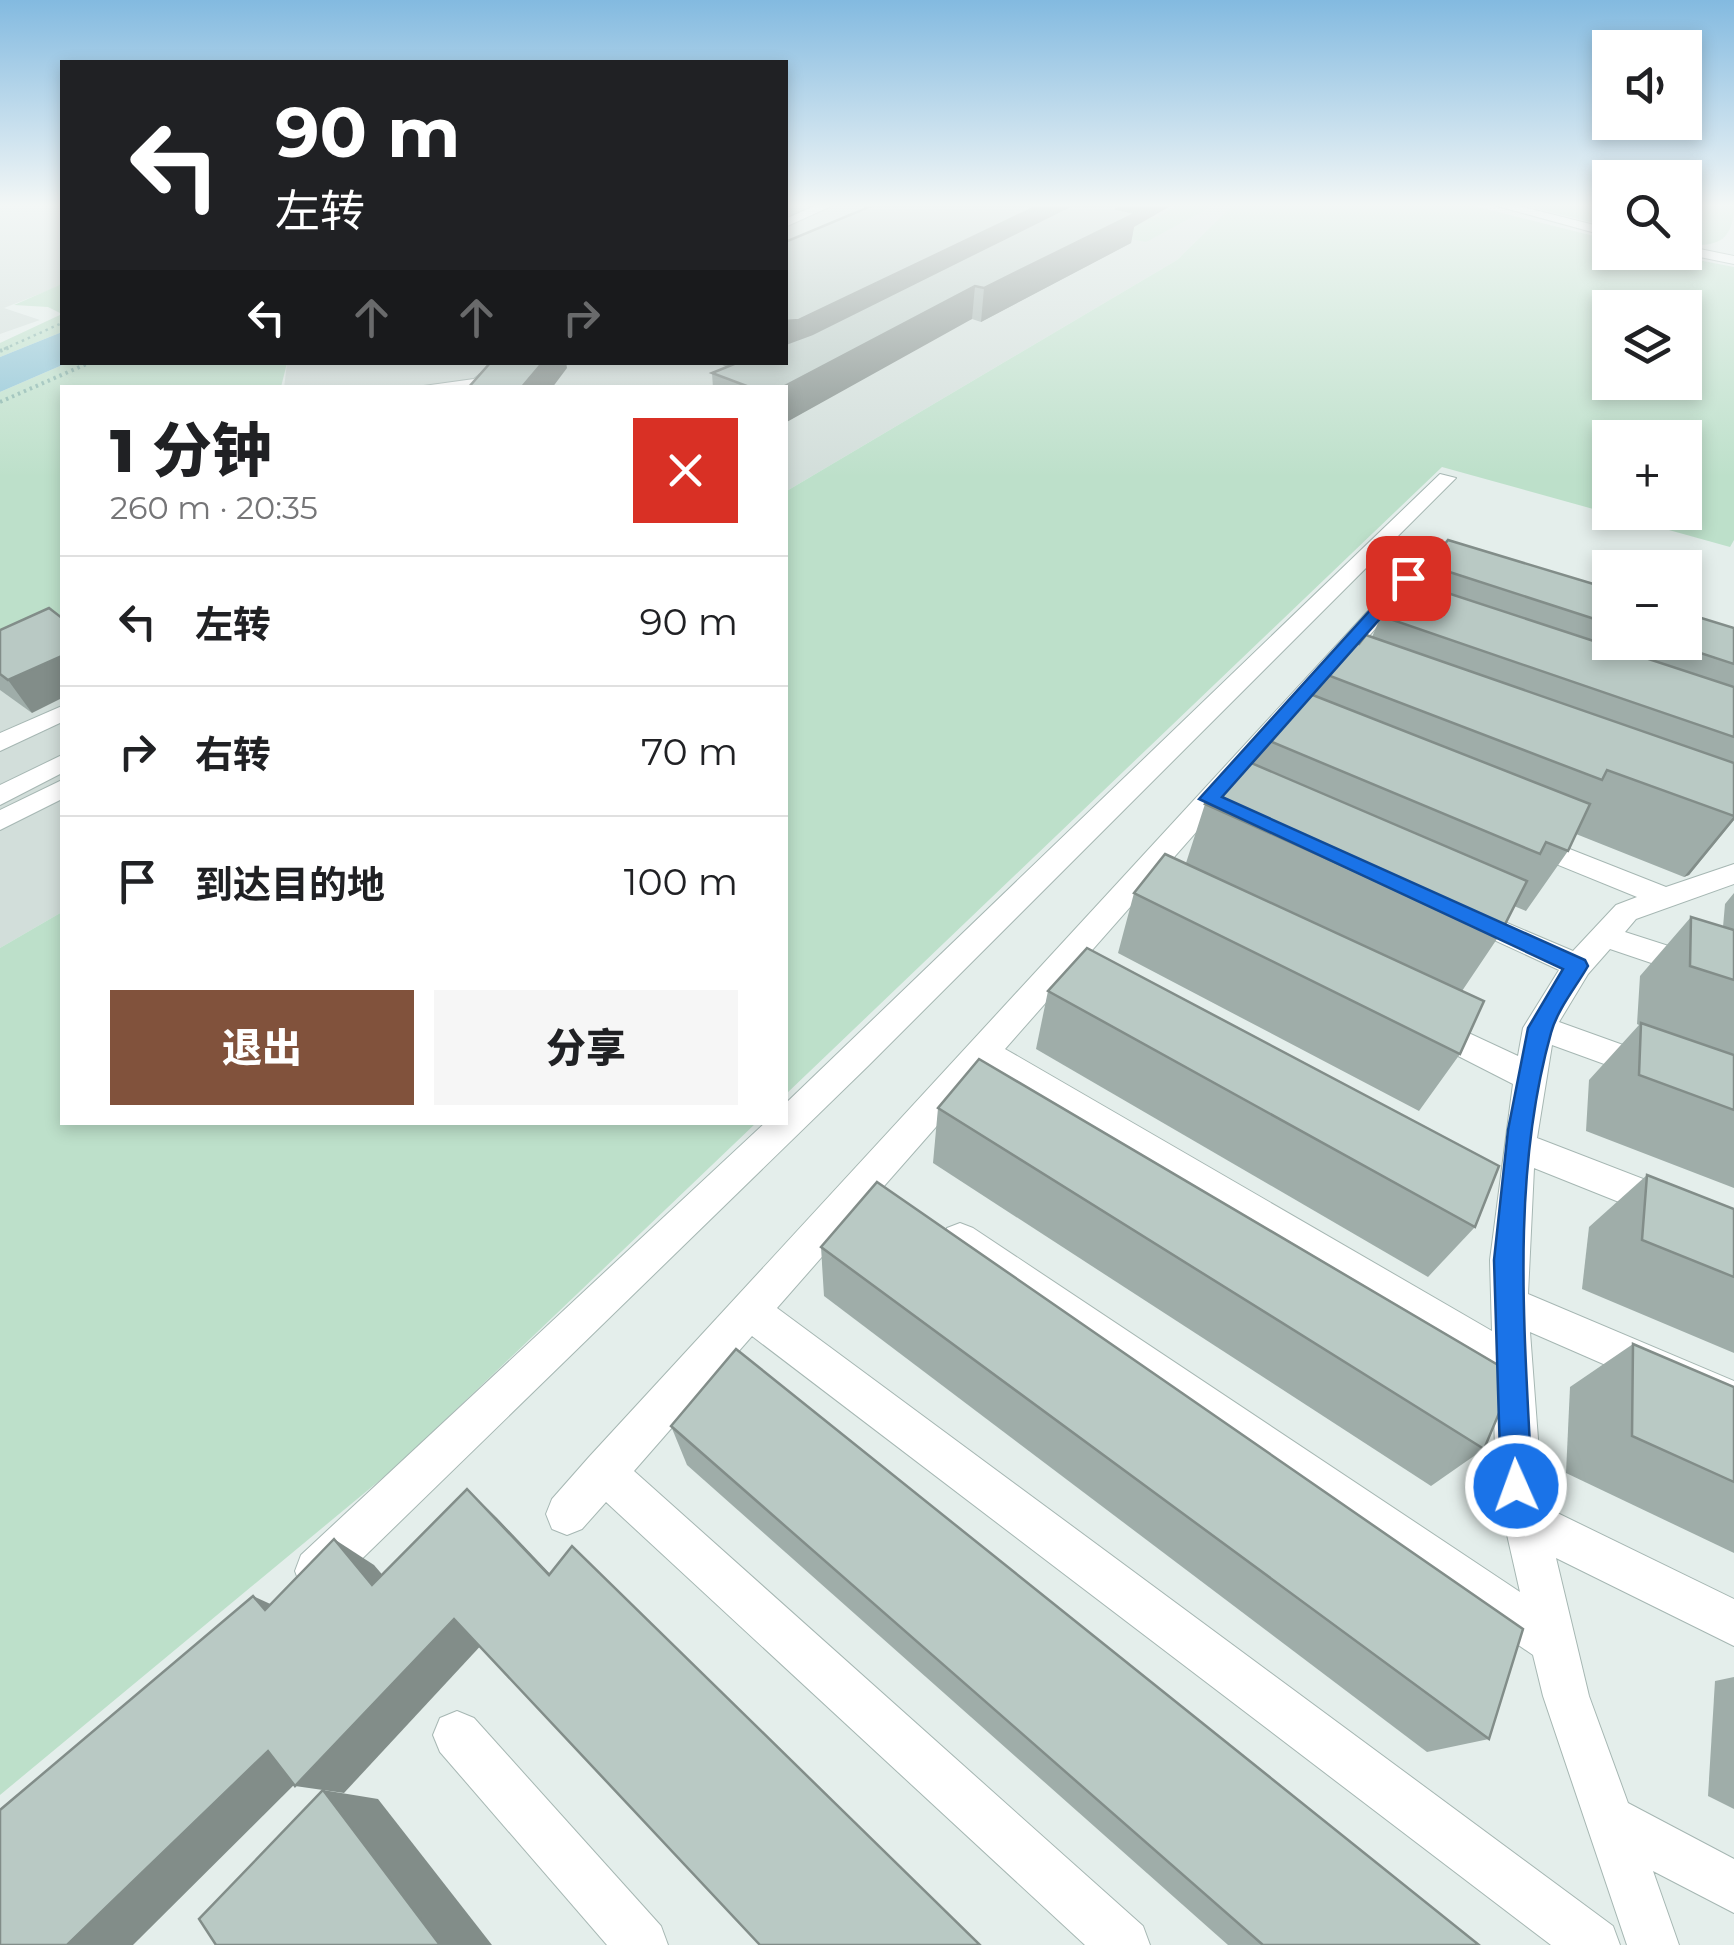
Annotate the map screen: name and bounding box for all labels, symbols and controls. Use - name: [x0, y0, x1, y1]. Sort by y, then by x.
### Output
- map controls: [1592, 30, 1702, 660]
- button: sound: [1592, 30, 1702, 140]
- text: 90 m: [275, 89, 460, 175]
- icon: left: [110, 100, 240, 230]
- button: search: [1592, 160, 1702, 270]
- text: 左转: [275, 183, 365, 238]
- icon: left: [239, 290, 294, 345]
- icon: ahead: [344, 290, 399, 345]
- icon: ahead: [449, 290, 504, 345]
- icon: right: [554, 290, 609, 345]
- button: layers: [1592, 290, 1702, 400]
- text: 1 分钟: [110, 414, 272, 487]
- button: close: [633, 418, 738, 523]
- button: +: [1592, 420, 1702, 530]
- text: 260 m · 20:35: [110, 488, 318, 527]
- pin: [1366, 536, 1451, 621]
- button: −: [1592, 550, 1702, 660]
- icon: arrive: [1381, 551, 1436, 606]
- icon: left: [110, 594, 165, 649]
- text: 90 m: [639, 598, 738, 645]
- text: 左转: [195, 601, 271, 648]
- icon: right: [110, 724, 165, 779]
- text: 70 m: [641, 728, 738, 775]
- text: 右转: [195, 731, 271, 778]
- icon: arrive: [110, 854, 165, 909]
- text: 100 m: [624, 858, 738, 905]
- text: 到达目的地: [195, 861, 385, 908]
- button: 退出: [110, 990, 414, 1105]
- button: 分享: [434, 990, 738, 1105]
- position arrow: [1464, 1434, 1568, 1538]

